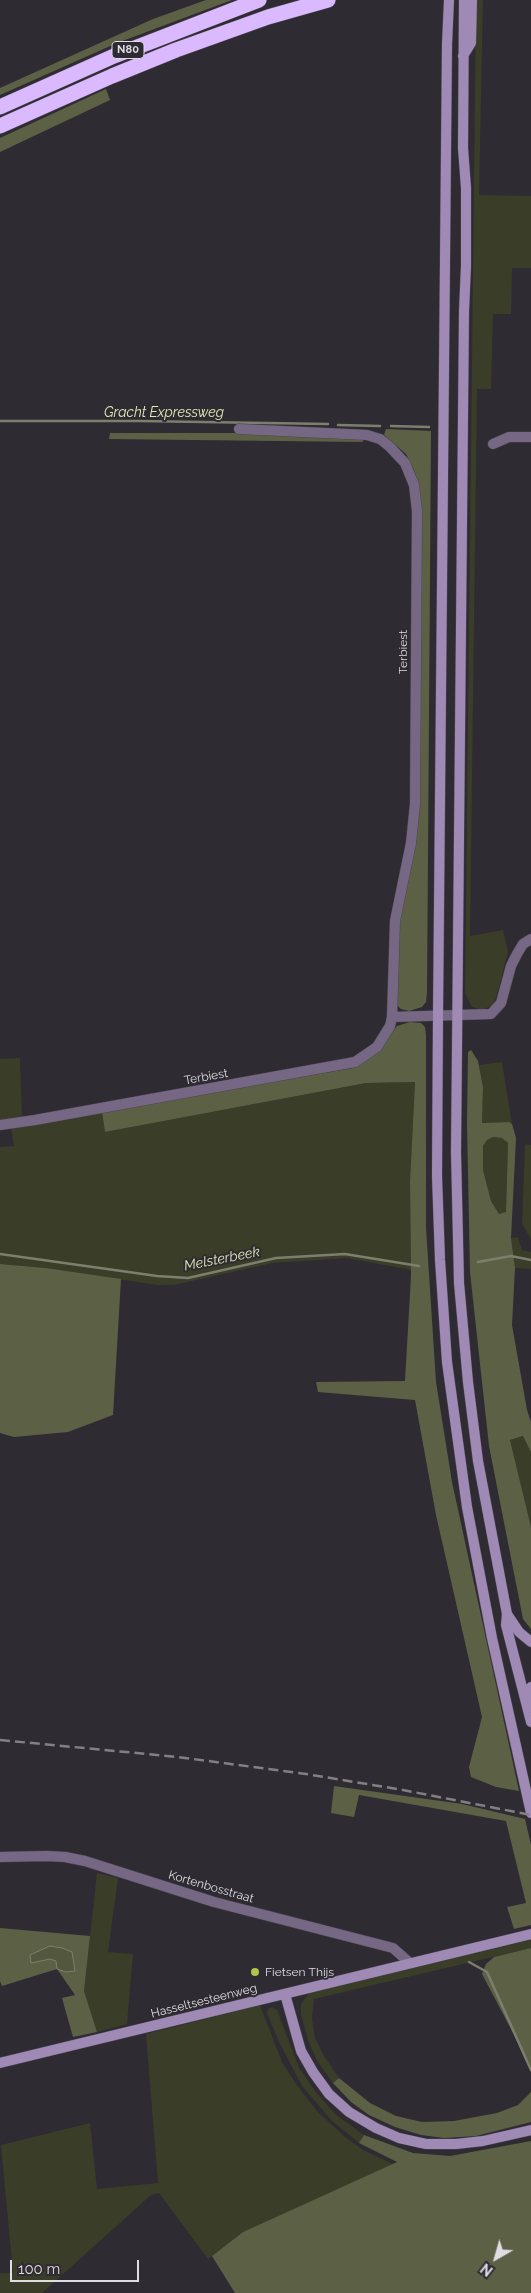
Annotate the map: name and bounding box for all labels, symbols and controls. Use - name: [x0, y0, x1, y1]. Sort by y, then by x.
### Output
- road number: N80: [112, 42, 144, 58]
- water label: Gracht Expressweg: [104, 405, 224, 421]
- street label: Terbiest: [396, 630, 410, 674]
- street label: Terbiest: [183, 1066, 229, 1088]
- water label: Melsterbeek: [183, 1243, 261, 1275]
- street label: Kortenbosstraat: [167, 1868, 255, 1906]
- place label: Fietsen Thijs: [265, 1965, 334, 1979]
- marker: Fietsen Thijs: [249, 1966, 261, 1978]
- street label: Hasseltsesteenweg: [149, 1981, 259, 2021]
- north arrow: [471, 2233, 521, 2283]
- scale bar: [12, 2250, 141, 2282]
- text: 100 m: [18, 2260, 60, 2278]
- text: N: [478, 2260, 496, 2279]

